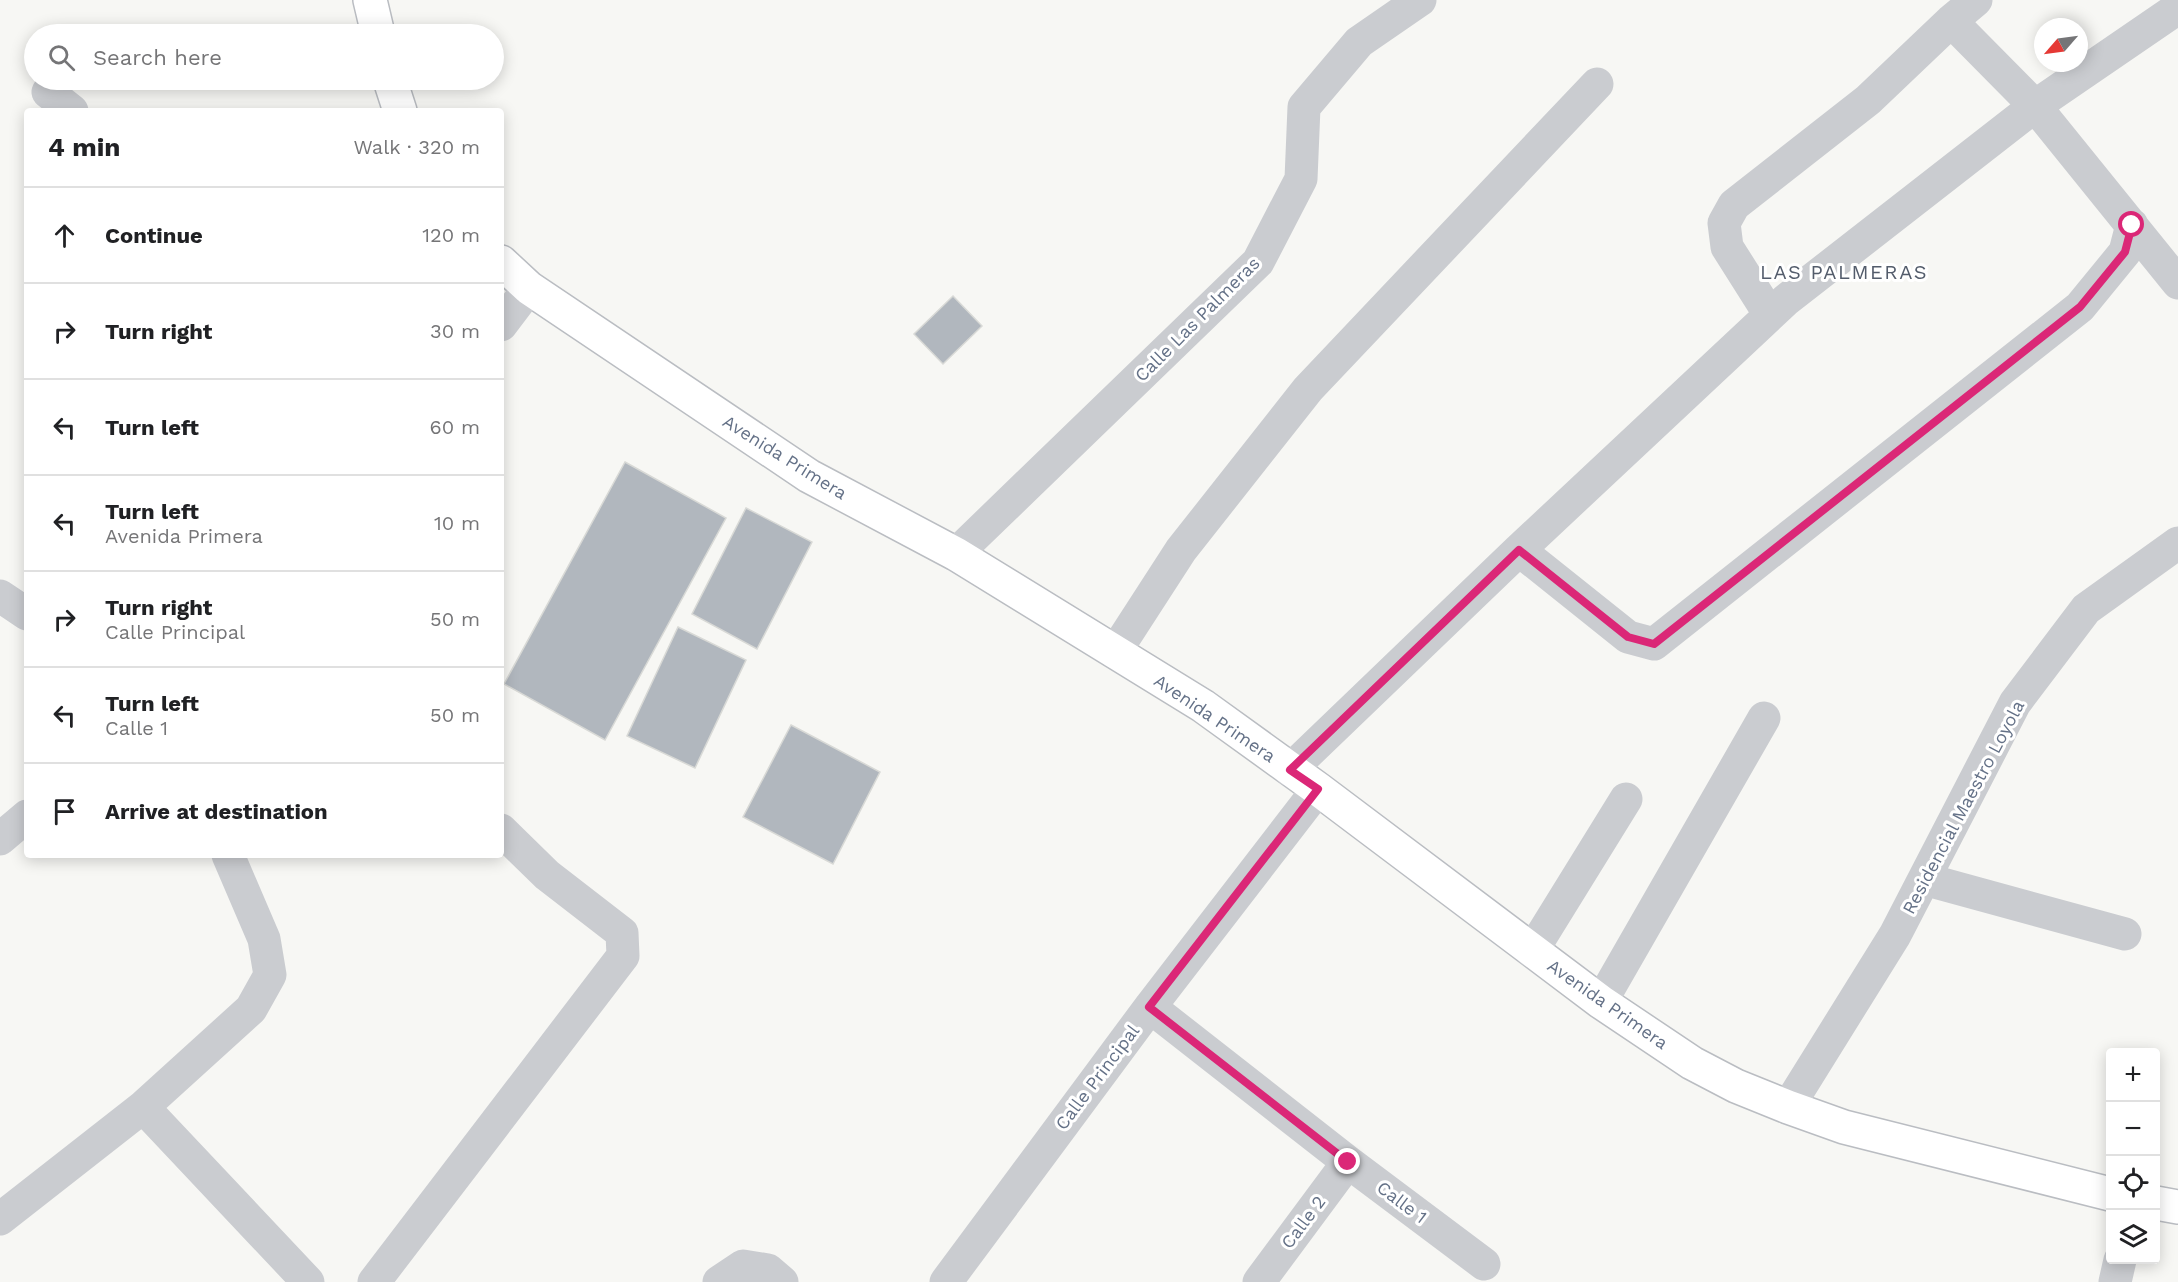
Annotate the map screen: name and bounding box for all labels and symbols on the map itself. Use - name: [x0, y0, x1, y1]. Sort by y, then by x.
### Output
- north arrow: [2034, 18, 2088, 72]
- route start: [2118, 211, 2144, 237]
- street label: Calle Las Palmeras: [1130, 252, 1264, 386]
- district label: LAS PALMERAS: [1760, 260, 1928, 284]
- street label: Avenida Primera: [719, 410, 851, 504]
- street label: Avenida Primera: [1150, 670, 1280, 766]
- street label: Residencial Maestro Loyola: [1898, 697, 2028, 917]
- street label: Avenida Primera: [1544, 955, 1672, 1053]
- street label: Calle Principal: [1051, 1020, 1144, 1134]
- route end: [1334, 1148, 1360, 1174]
- street label: Calle 1: [1373, 1177, 1431, 1227]
- street label: Calle 2: [1276, 1191, 1330, 1253]

